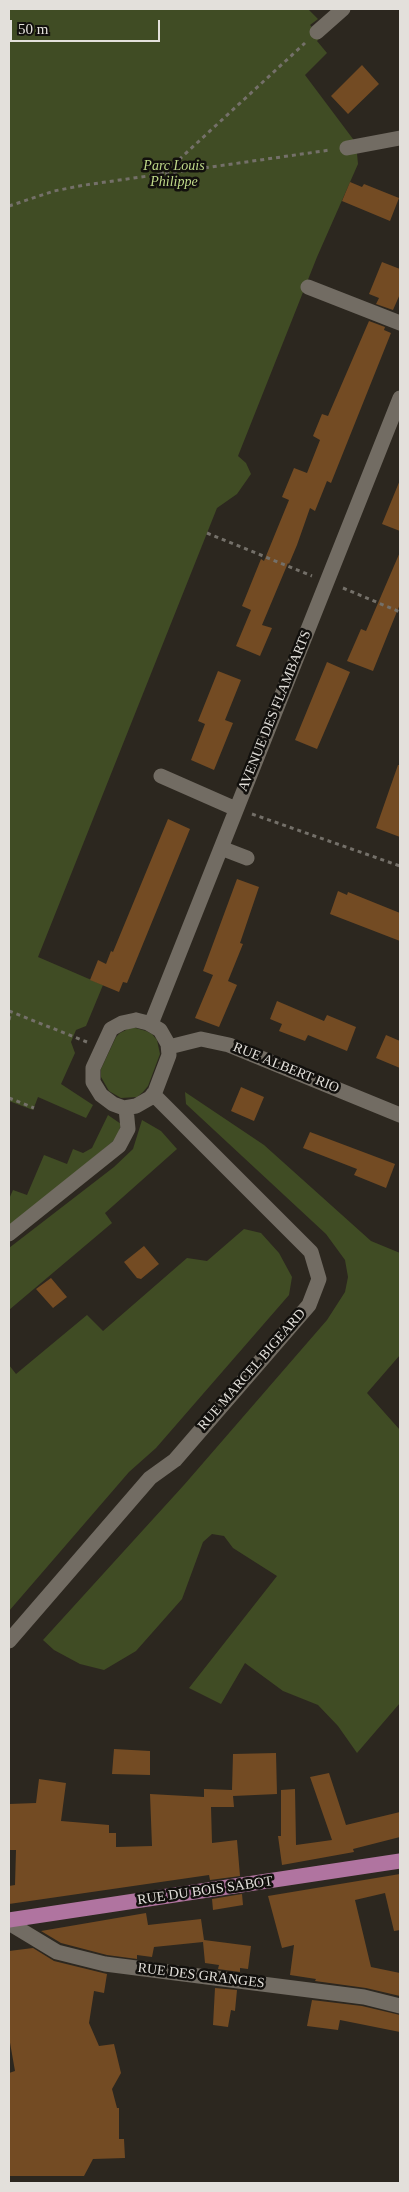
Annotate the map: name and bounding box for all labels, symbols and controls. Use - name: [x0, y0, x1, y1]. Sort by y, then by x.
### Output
- scale bar: [12, 10, 162, 42]
- text: 50 m: [18, 21, 48, 37]
- park label: Parc Louis Philippe: [143, 158, 205, 190]
- street label: AVENUE DES FLAMBARTS: [235, 628, 315, 794]
- street label: RUE ALBERT RIO: [231, 1039, 341, 1097]
- street label: RUE MARCEL BIGEARD: [195, 1306, 309, 1434]
- street label: RUE DU BOIS SABOT: [136, 1873, 274, 1909]
- street label: RUE DES GRANGES: [137, 1960, 265, 1992]

